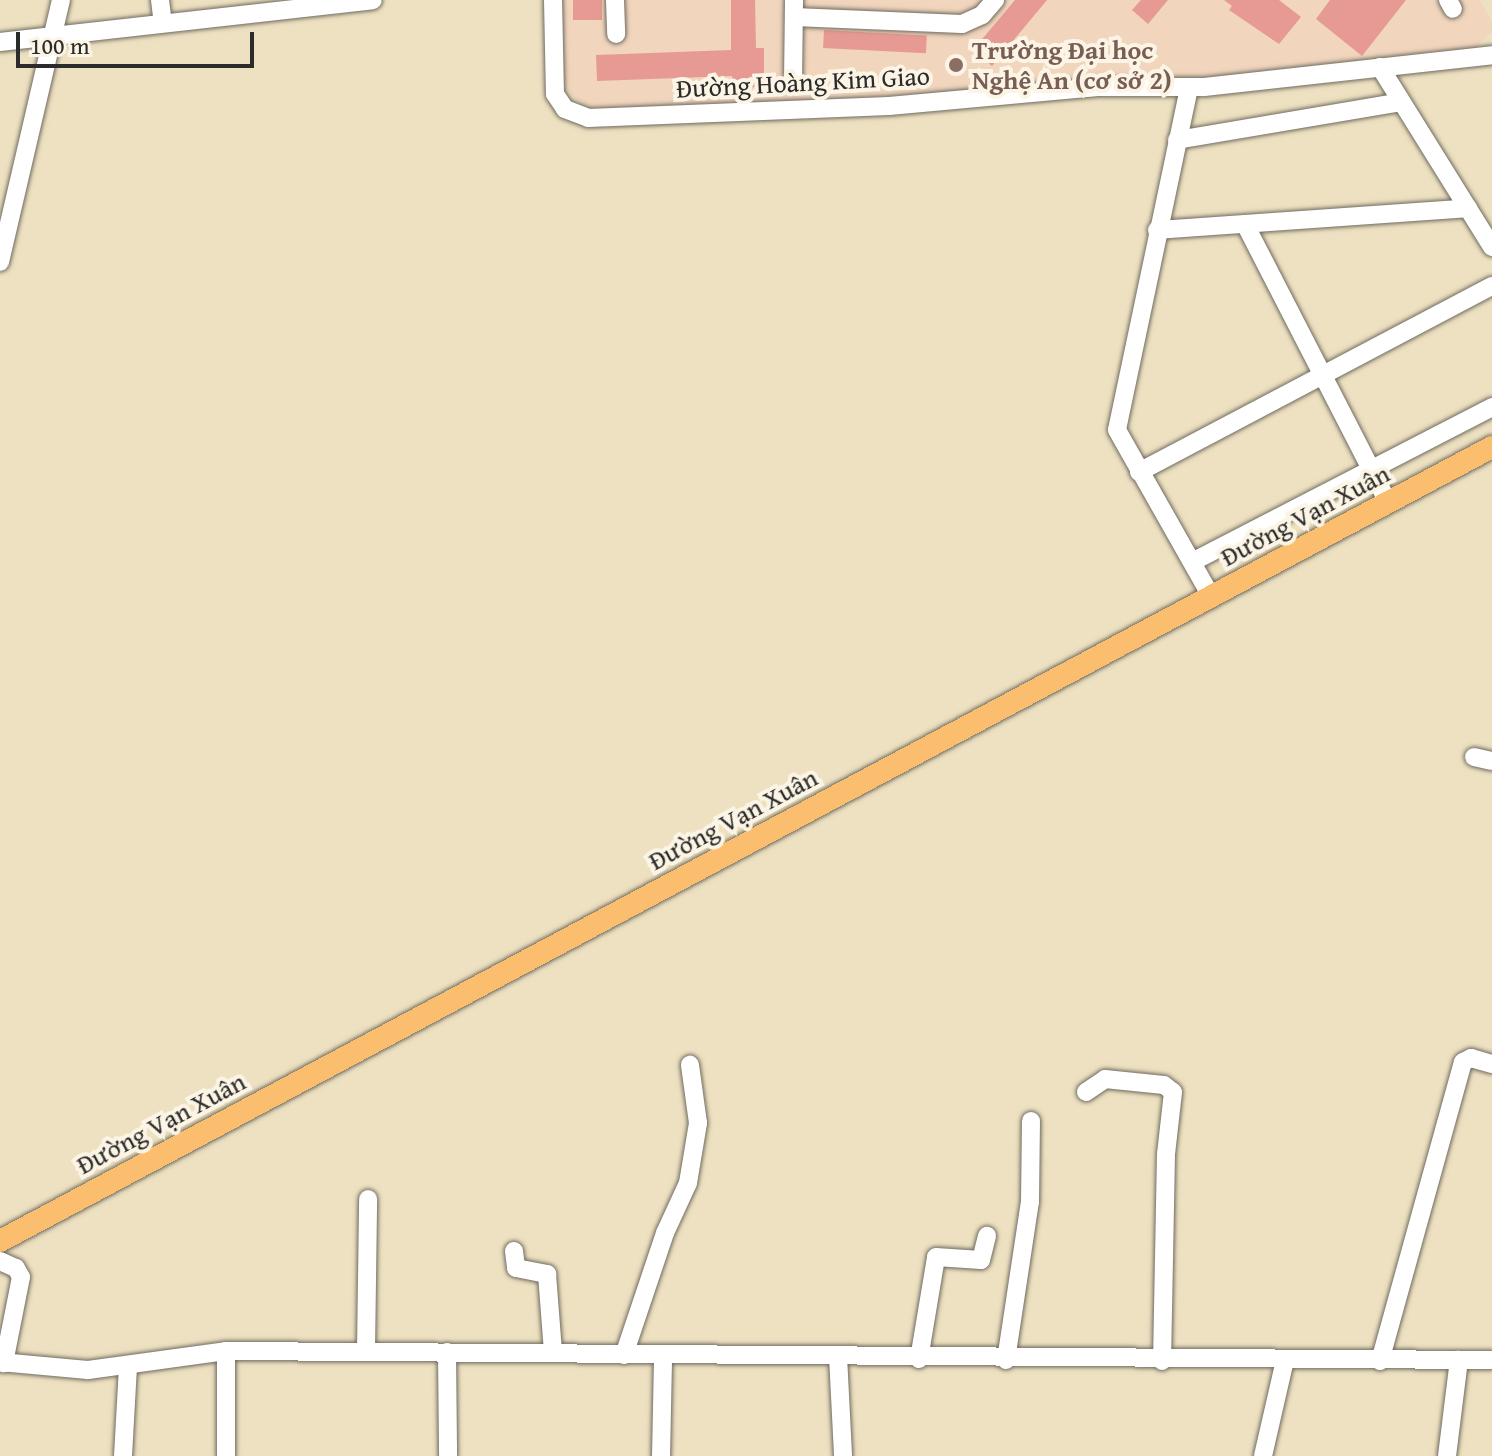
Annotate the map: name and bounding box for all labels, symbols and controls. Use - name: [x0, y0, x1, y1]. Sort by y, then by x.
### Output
- scale bar: [20, 16, 258, 66]
- text: 100 m: [30, 28, 90, 63]
- place label: Trường Đại học Nghệ An (cơ sở 2): [972, 34, 1172, 96]
- marker: Trường Đại học Nghệ An (cơ sở 2): [947, 56, 965, 74]
- street label: Đường Hoàng Kim Giao: [675, 60, 931, 104]
- street label: Đường Vạn Xuân: [1215, 457, 1395, 573]
- street label: Đường Vạn Xuân: [643, 761, 823, 877]
- street label: Đường Vạn Xuân: [71, 1065, 251, 1181]

